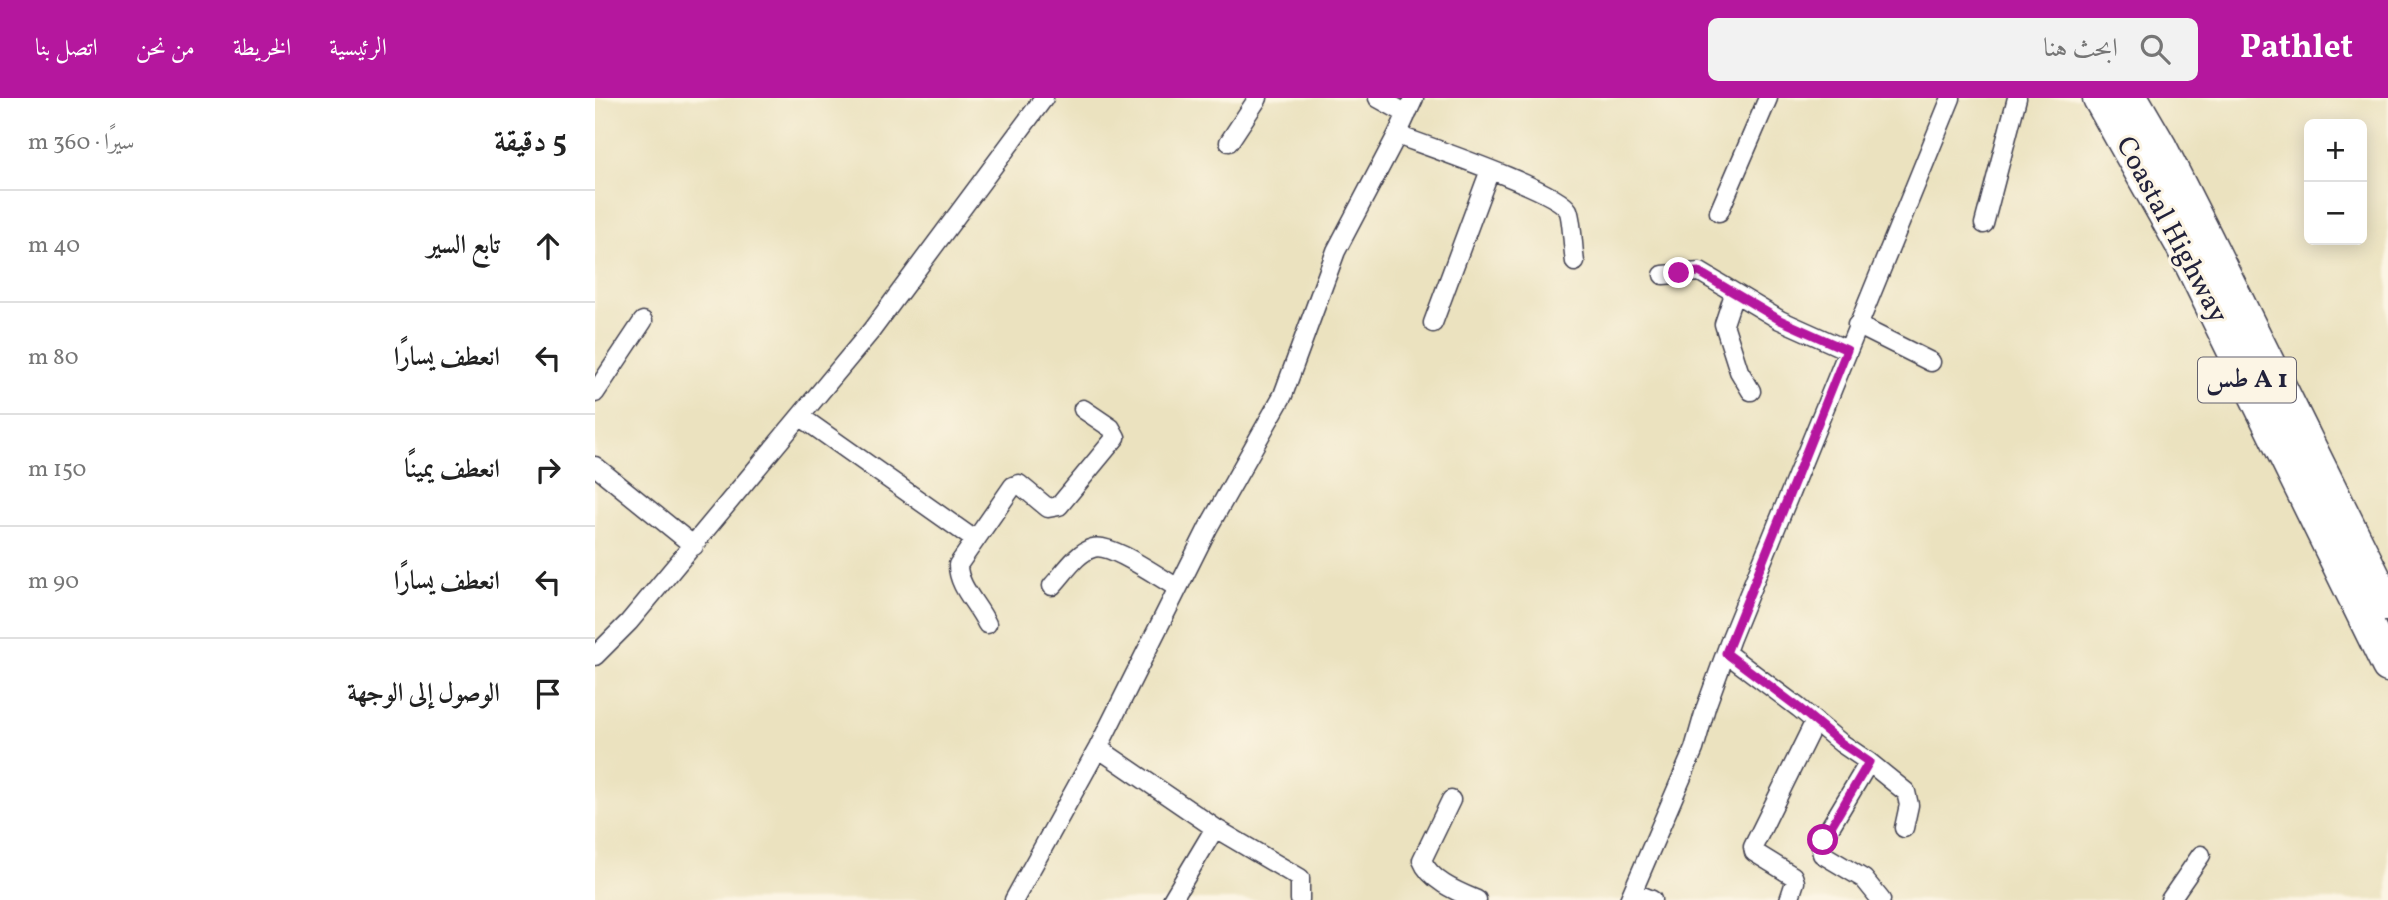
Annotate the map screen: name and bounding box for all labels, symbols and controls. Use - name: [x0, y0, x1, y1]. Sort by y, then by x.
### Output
- search box: [1708, 18, 2198, 81]
- text: Pathlet: [2240, 26, 2353, 72]
- icon: search: [2136, 30, 2174, 68]
- text: ابحث هنا: [2043, 31, 2118, 67]
- text: اتصل بنا: [35, 32, 98, 66]
- text: من نحن: [136, 32, 195, 66]
- text: الخريطة: [233, 32, 291, 66]
- text: الرئيسية: [329, 32, 387, 66]
- map controls: [2304, 119, 2367, 245]
- button: +: [2304, 119, 2367, 182]
- text: 5 دقيقة: [494, 122, 567, 164]
- text: سيرًا · 360 m: [28, 127, 135, 159]
- street label: Coastal Highway: [2105, 130, 2237, 330]
- button: −: [2304, 182, 2367, 245]
- icon: ahead: [529, 227, 567, 265]
- text: تابع السير: [427, 228, 500, 264]
- text: 40 m: [28, 230, 80, 262]
- route end: [1663, 257, 1694, 288]
- icon: left: [529, 339, 567, 377]
- text: انعطف يسارًا: [394, 340, 500, 376]
- text: 80 m: [28, 342, 78, 374]
- road number: طس A 1: [2198, 358, 2296, 402]
- icon: right: [529, 451, 567, 489]
- text: انعطف يمينًا: [404, 452, 500, 488]
- text: 150 m: [28, 454, 86, 486]
- icon: left: [529, 563, 567, 601]
- text: انعطف يسارًا: [394, 564, 500, 600]
- text: 90 m: [28, 566, 79, 598]
- icon: arrive: [529, 675, 567, 713]
- text: الوصول إلى الوجهة: [347, 676, 500, 712]
- route start: [1807, 824, 1838, 855]

